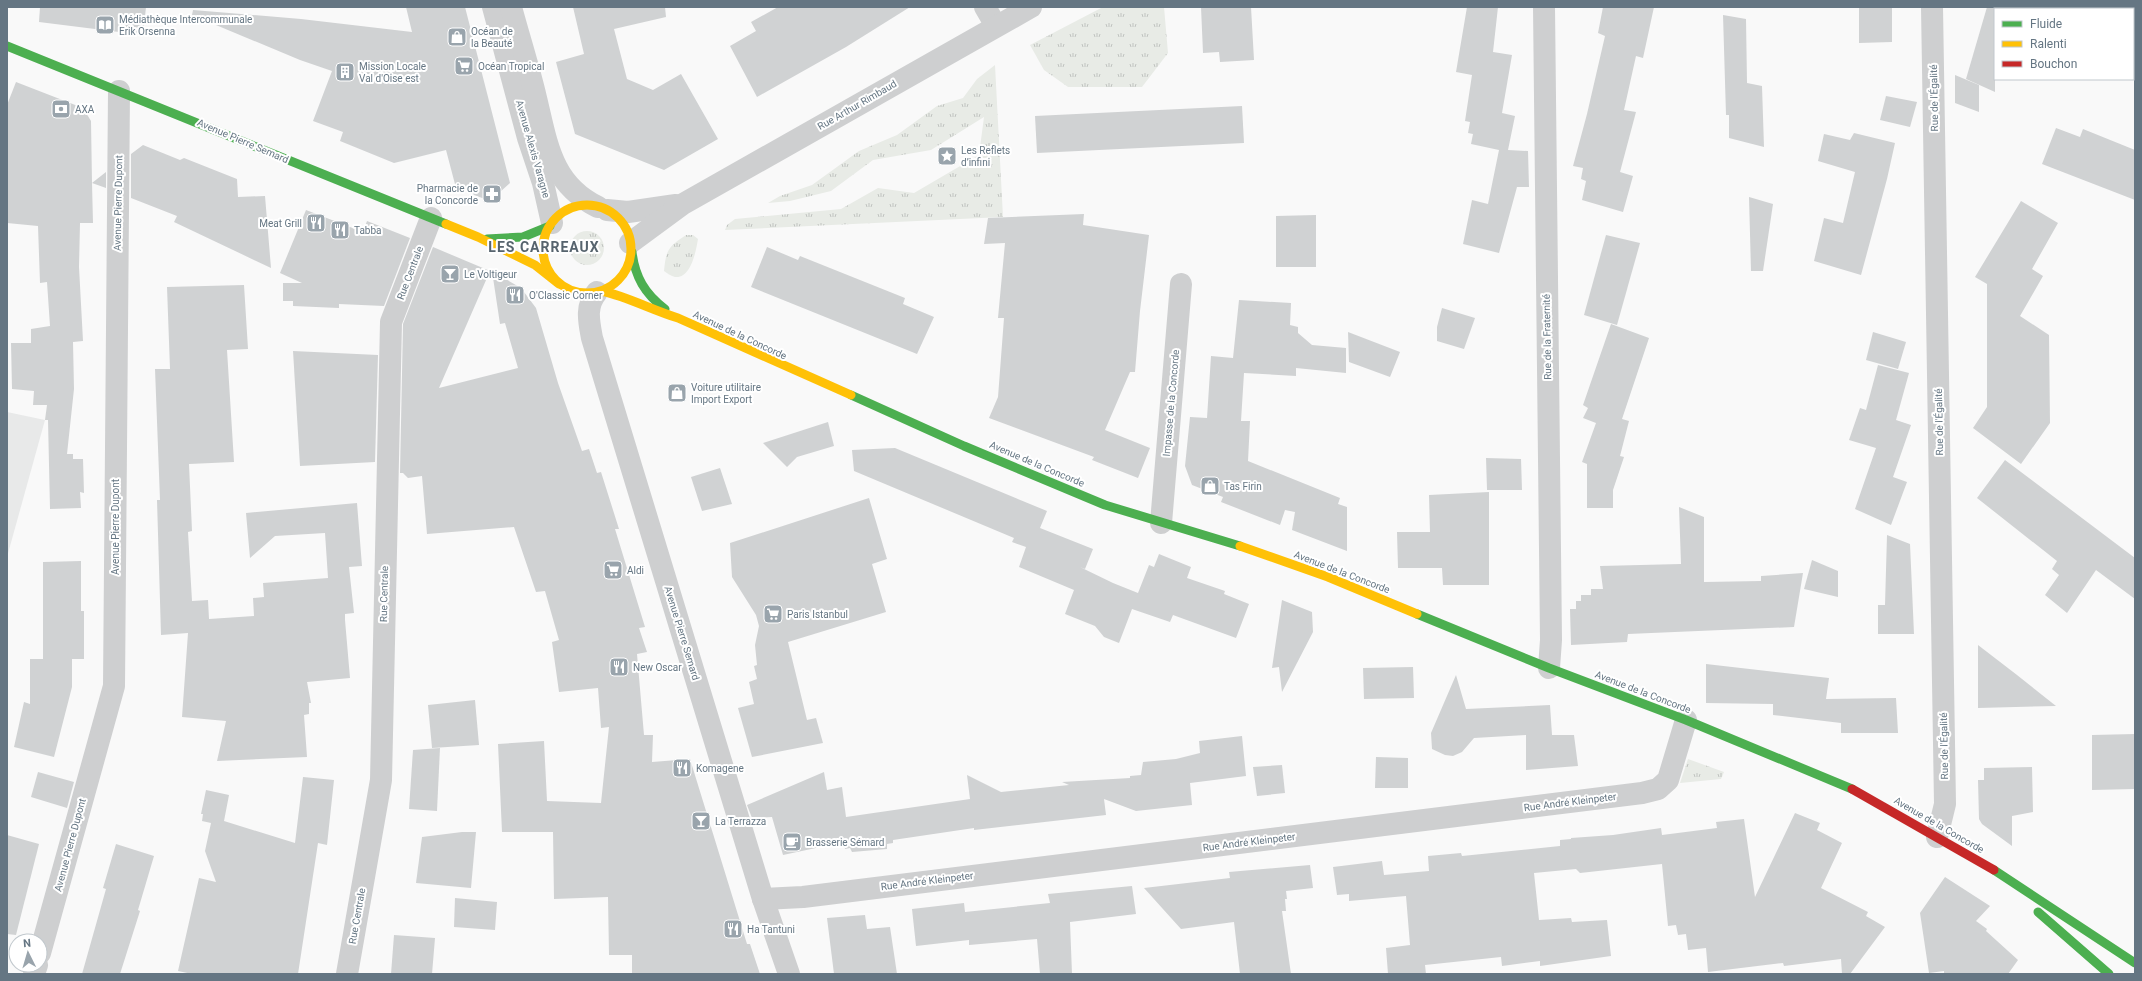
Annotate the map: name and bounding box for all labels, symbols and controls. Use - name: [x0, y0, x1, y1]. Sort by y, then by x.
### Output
- legend: [1994, 8, 2134, 80]
- library icon: Médiathèque Intercommunale Erik Orsenna: [94, 14, 116, 36]
- place label: Médiathèque Intercommunale Erik Orsenna: [119, 14, 252, 37]
- text: Fluide: [2030, 17, 2062, 31]
- shop icon: Océan de la Beauté: [446, 26, 468, 48]
- place label: Océan de la Beauté: [471, 26, 513, 49]
- text: Ralenti: [2030, 37, 2067, 51]
- supermarket icon: Océan Tropical: [453, 55, 475, 77]
- text: Bouchon: [2030, 57, 2077, 71]
- building icon: Mission Locale Val d'Oise est: [334, 61, 356, 83]
- place label: Mission Locale Val d'Oise est: [359, 61, 426, 84]
- place label: Océan Tropical: [478, 61, 544, 72]
- street label: Rue de l'Égalité: [1927, 64, 1940, 132]
- street label: Rue Arthur Rimbaud: [816, 78, 898, 132]
- bank icon: AXA: [50, 98, 72, 120]
- street label: Avenue Alexis Varagne: [514, 99, 552, 199]
- place label: AXA: [75, 104, 95, 115]
- street label: Avenue Pierre Semard: [196, 117, 290, 165]
- place icon: Les Reflets d’infini: [936, 145, 958, 167]
- place label: Les Reflets d’infini: [961, 145, 1010, 168]
- street label: Avenue Pierre Dupont: [112, 155, 124, 251]
- place label: Pharmacie de la Concorde: [417, 183, 478, 206]
- pharmacy icon: Pharmacie de la Concorde: [481, 183, 503, 205]
- restaurant icon: Meat Grill: [305, 212, 327, 234]
- place label: Meat Grill: [259, 218, 302, 229]
- restaurant icon: Tabba: [329, 219, 351, 241]
- place label: Tabba: [354, 225, 382, 236]
- district label: LES CARREAUX: [488, 239, 600, 255]
- street label: Rue Centrale: [395, 245, 425, 301]
- bar icon: Le Voltigeur: [439, 263, 461, 285]
- place label: Le Voltigeur: [464, 269, 518, 280]
- restaurant icon: O'Classic Corner: [504, 284, 526, 306]
- place label: O'Classic Corner: [529, 290, 603, 301]
- street label: Rue de la Fraternité: [1541, 294, 1553, 380]
- street label: Avenue de la Concorde: [692, 308, 788, 362]
- street label: Impasse de la Concorde: [1161, 349, 1181, 457]
- shop icon: Voiture utilitaire Import Export: [666, 382, 688, 404]
- place label: Voiture utilitaire Import Export: [691, 382, 761, 405]
- street label: Rue de l'Égalité: [1932, 388, 1945, 456]
- street label: Avenue de la Concorde: [988, 439, 1086, 489]
- shop icon: Tas Firin: [1199, 475, 1221, 497]
- street label: Avenue Pierre Dupont: [110, 479, 121, 575]
- place label: Tas Firin: [1224, 481, 1262, 492]
- street label: Avenue de la Concorde: [1292, 549, 1392, 595]
- supermarket icon: Aldi: [602, 559, 624, 581]
- place label: Aldi: [627, 565, 644, 576]
- street label: Rue Centrale: [378, 566, 390, 622]
- street label: Avenue Pierre Semard: [662, 584, 702, 682]
- supermarket icon: Paris Istanbul: [762, 603, 784, 625]
- place label: Paris Istanbul: [787, 609, 848, 620]
- restaurant icon: New Oscar: [608, 656, 630, 678]
- place label: New Oscar: [633, 662, 682, 673]
- street label: Avenue de la Concorde: [1593, 669, 1693, 715]
- street label: Rue de l'Égalité: [1937, 712, 1950, 780]
- restaurant icon: Komagene: [671, 757, 693, 779]
- place label: Komagene: [696, 763, 744, 774]
- street label: Rue André Kleinpeter: [1523, 791, 1617, 813]
- street label: Avenue de la Concorde: [1892, 795, 1986, 855]
- street label: Avenue Pierre Dupont: [52, 797, 88, 893]
- bar icon: La Terrazza: [690, 810, 712, 832]
- place label: La Terrazza: [715, 816, 766, 827]
- cafe icon: Brasserie Sémard: [781, 831, 803, 853]
- street label: Rue André Kleinpeter: [1202, 831, 1296, 853]
- place label: Brasserie Sémard: [806, 837, 884, 848]
- street label: Rue André Kleinpeter: [880, 870, 974, 892]
- street label: Rue Centrale: [347, 887, 367, 945]
- restaurant icon: Ha Tantuni: [722, 918, 744, 940]
- place label: Ha Tantuni: [747, 924, 795, 935]
- north arrow: [8, 933, 48, 973]
- text: N: [23, 937, 32, 950]

